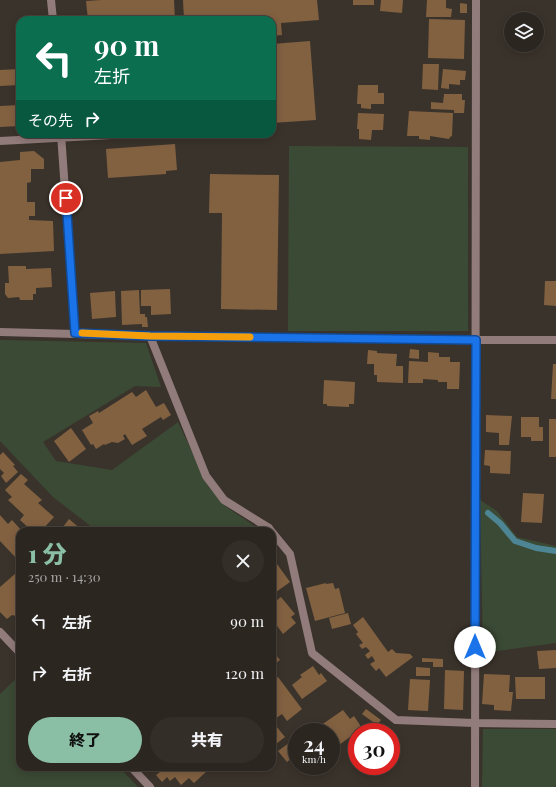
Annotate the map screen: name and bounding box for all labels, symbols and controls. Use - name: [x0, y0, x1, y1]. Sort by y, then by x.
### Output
- map controls: [504, 12, 544, 52]
- button: layers: [504, 12, 544, 52]
- text: 90 m: [94, 26, 159, 63]
- icon: left: [28, 32, 80, 84]
- text: 左折: [94, 64, 130, 88]
- icon: right: [81, 108, 103, 130]
- text: その先: [28, 110, 73, 130]
- pin: [49, 181, 83, 215]
- icon: arrive: [55, 187, 77, 209]
- text: 1 分: [28, 537, 67, 569]
- button: close: [222, 540, 264, 582]
- text: 250 m · 14:30: [28, 568, 100, 585]
- icon: left: [28, 610, 50, 632]
- text: 90 m: [230, 611, 264, 631]
- text: 左折: [62, 612, 92, 632]
- position arrow: [454, 626, 496, 668]
- icon: right: [28, 662, 50, 684]
- text: 120 m: [225, 663, 264, 683]
- text: 右折: [62, 664, 92, 684]
- button: 終了: [28, 717, 142, 763]
- button: 共有: [150, 717, 264, 763]
- speed limit sign: 30: [348, 723, 400, 775]
- text: 24: [303, 730, 325, 757]
- text: km/h: [302, 752, 326, 766]

